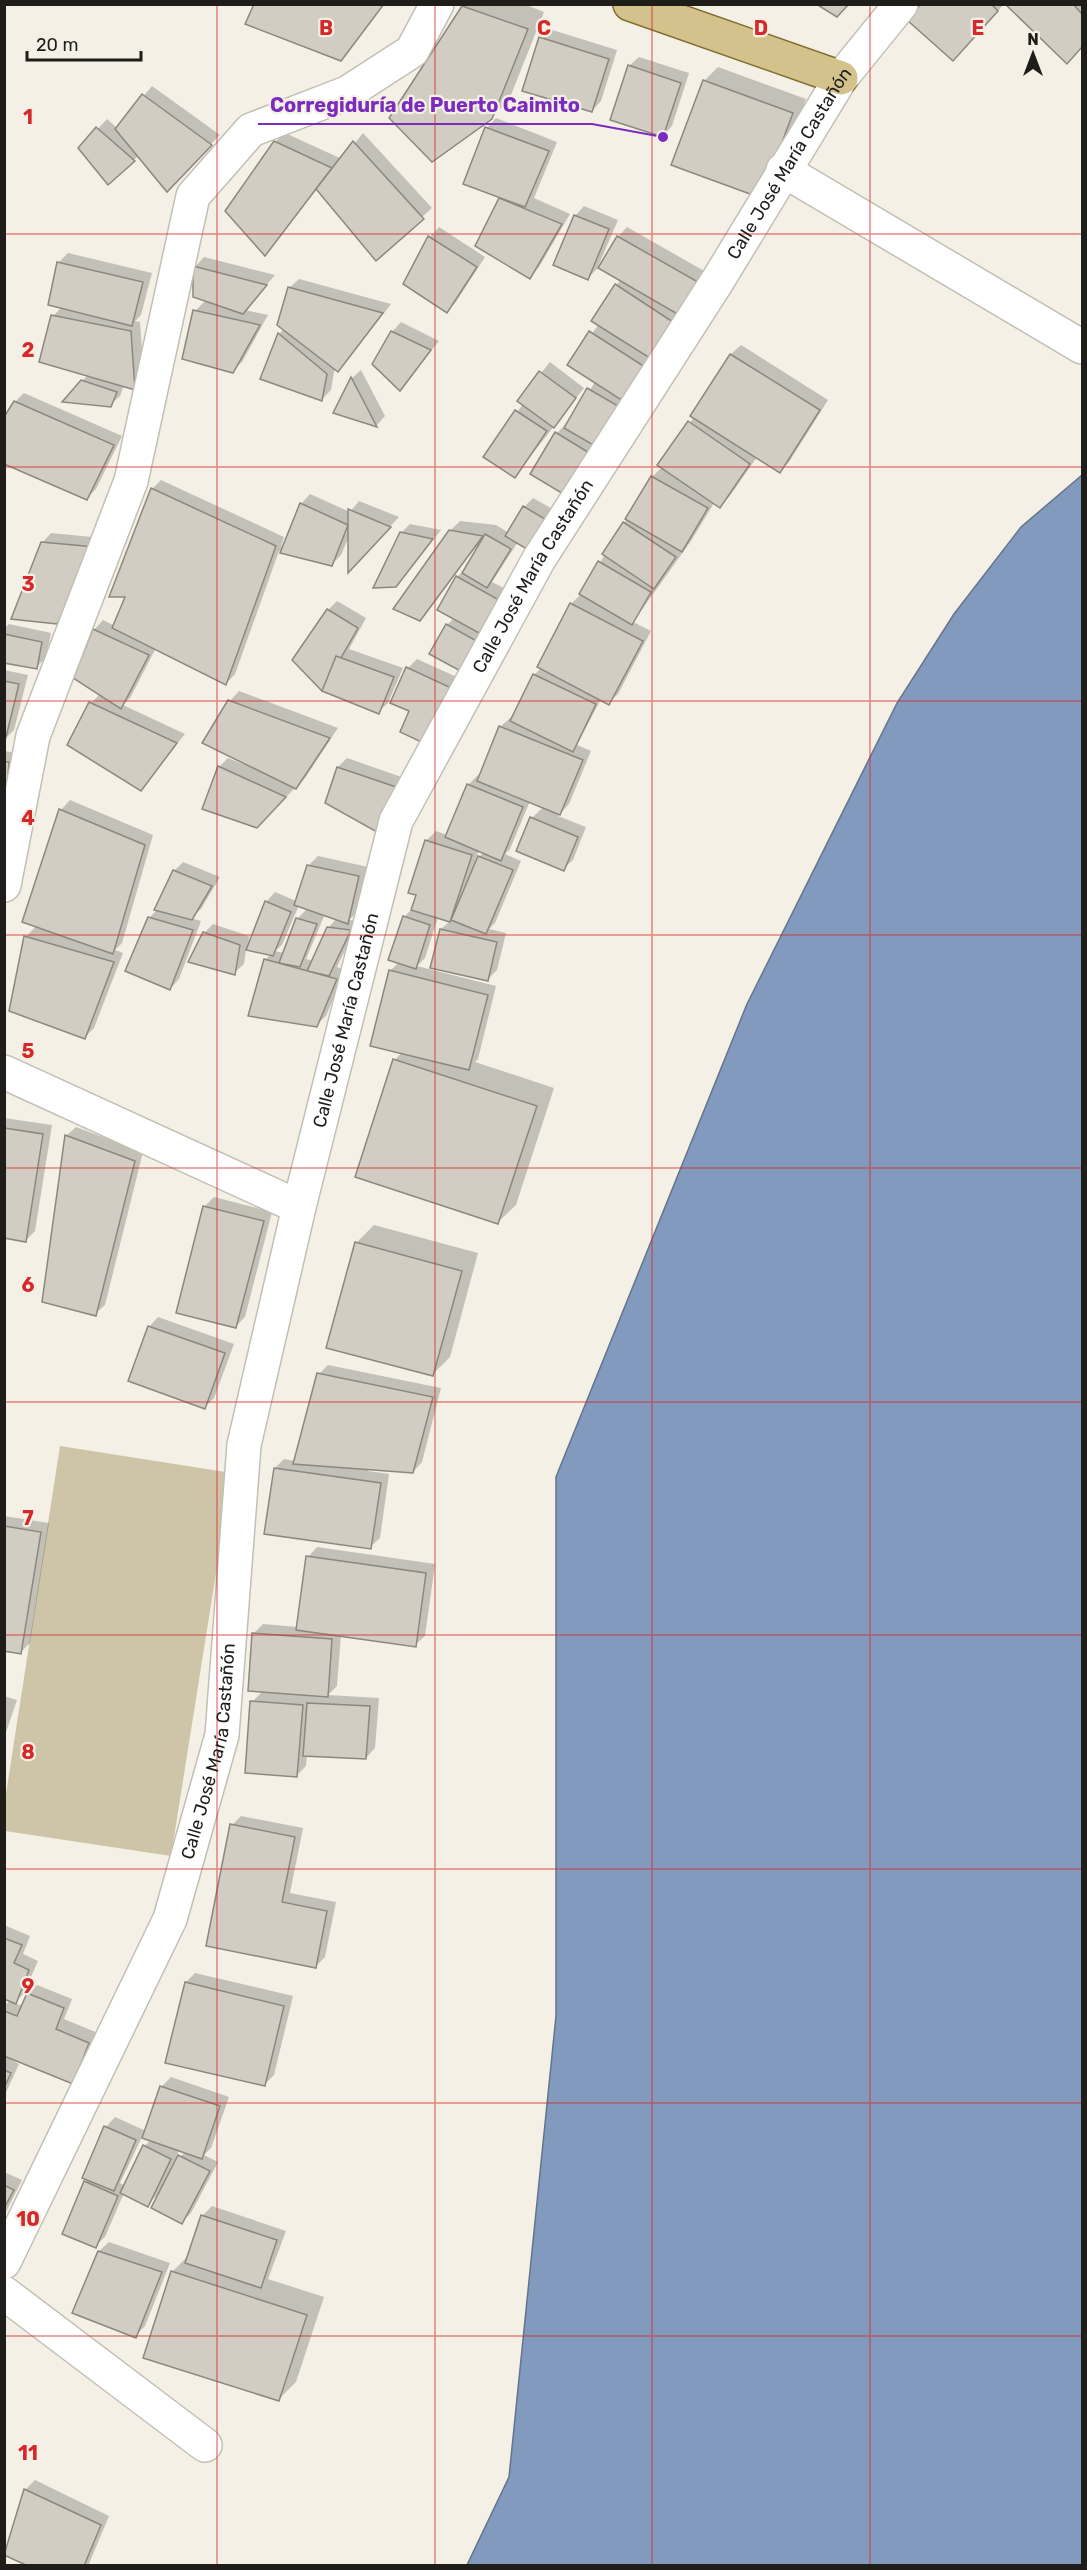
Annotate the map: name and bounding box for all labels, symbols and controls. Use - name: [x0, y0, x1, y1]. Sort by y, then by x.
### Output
- text: B: [319, 16, 333, 40]
- text: C: [537, 16, 551, 40]
- text: D: [754, 16, 768, 40]
- text: E: [972, 16, 984, 40]
- scale bar: [27, 24, 141, 62]
- north arrow: [1003, 24, 1063, 84]
- text: N: [1027, 30, 1039, 49]
- text: 20 m: [36, 34, 78, 56]
- street label: Calle José María Castañón: [722, 63, 856, 263]
- callout: Corregiduría de Puerto Caimito: [258, 86, 592, 124]
- text: Corregiduría de Puerto Caimito: [270, 93, 580, 117]
- text: 1: [23, 105, 33, 129]
- text: 2: [22, 338, 35, 362]
- street label: Calle José María Castañón: [468, 475, 598, 677]
- text: 3: [21, 572, 35, 596]
- text: 4: [21, 806, 35, 830]
- street label: Calle José María Castañón: [308, 910, 384, 1130]
- text: 5: [22, 1039, 35, 1063]
- text: 6: [21, 1273, 35, 1297]
- text: 7: [22, 1506, 34, 1530]
- street label: Calle José María Castañón: [176, 1642, 240, 1862]
- text: 8: [21, 1740, 35, 1764]
- text: 9: [22, 1974, 35, 1998]
- text: 10: [16, 2207, 40, 2231]
- text: 11: [18, 2441, 38, 2465]

